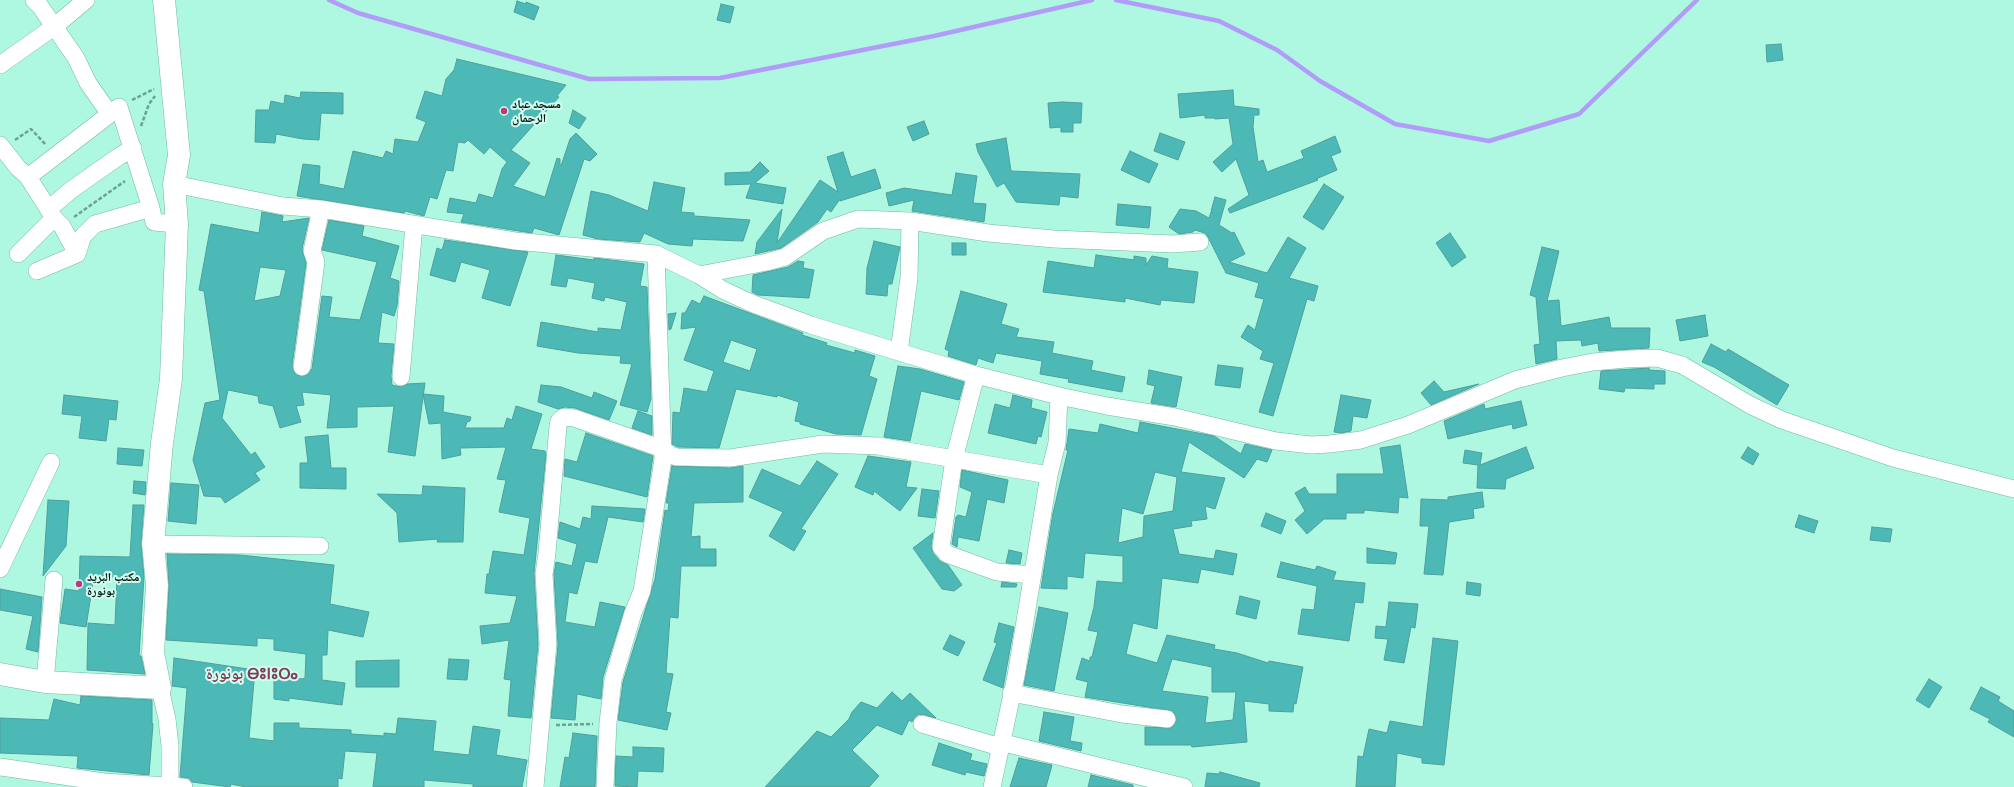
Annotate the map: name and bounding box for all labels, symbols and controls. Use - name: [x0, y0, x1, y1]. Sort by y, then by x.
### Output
- place label: مسجد عباد الرحمان: [512, 97, 561, 125]
- marker: مسجد عباد الرحمان: [499, 106, 509, 116]
- place label: مكتب البريد بونورة: [87, 570, 140, 598]
- marker: مكتب البريد بونورة: [74, 579, 84, 589]
- district label: بونورة ⴱⵓⵏⵓⵔⴰ: [206, 664, 298, 684]

